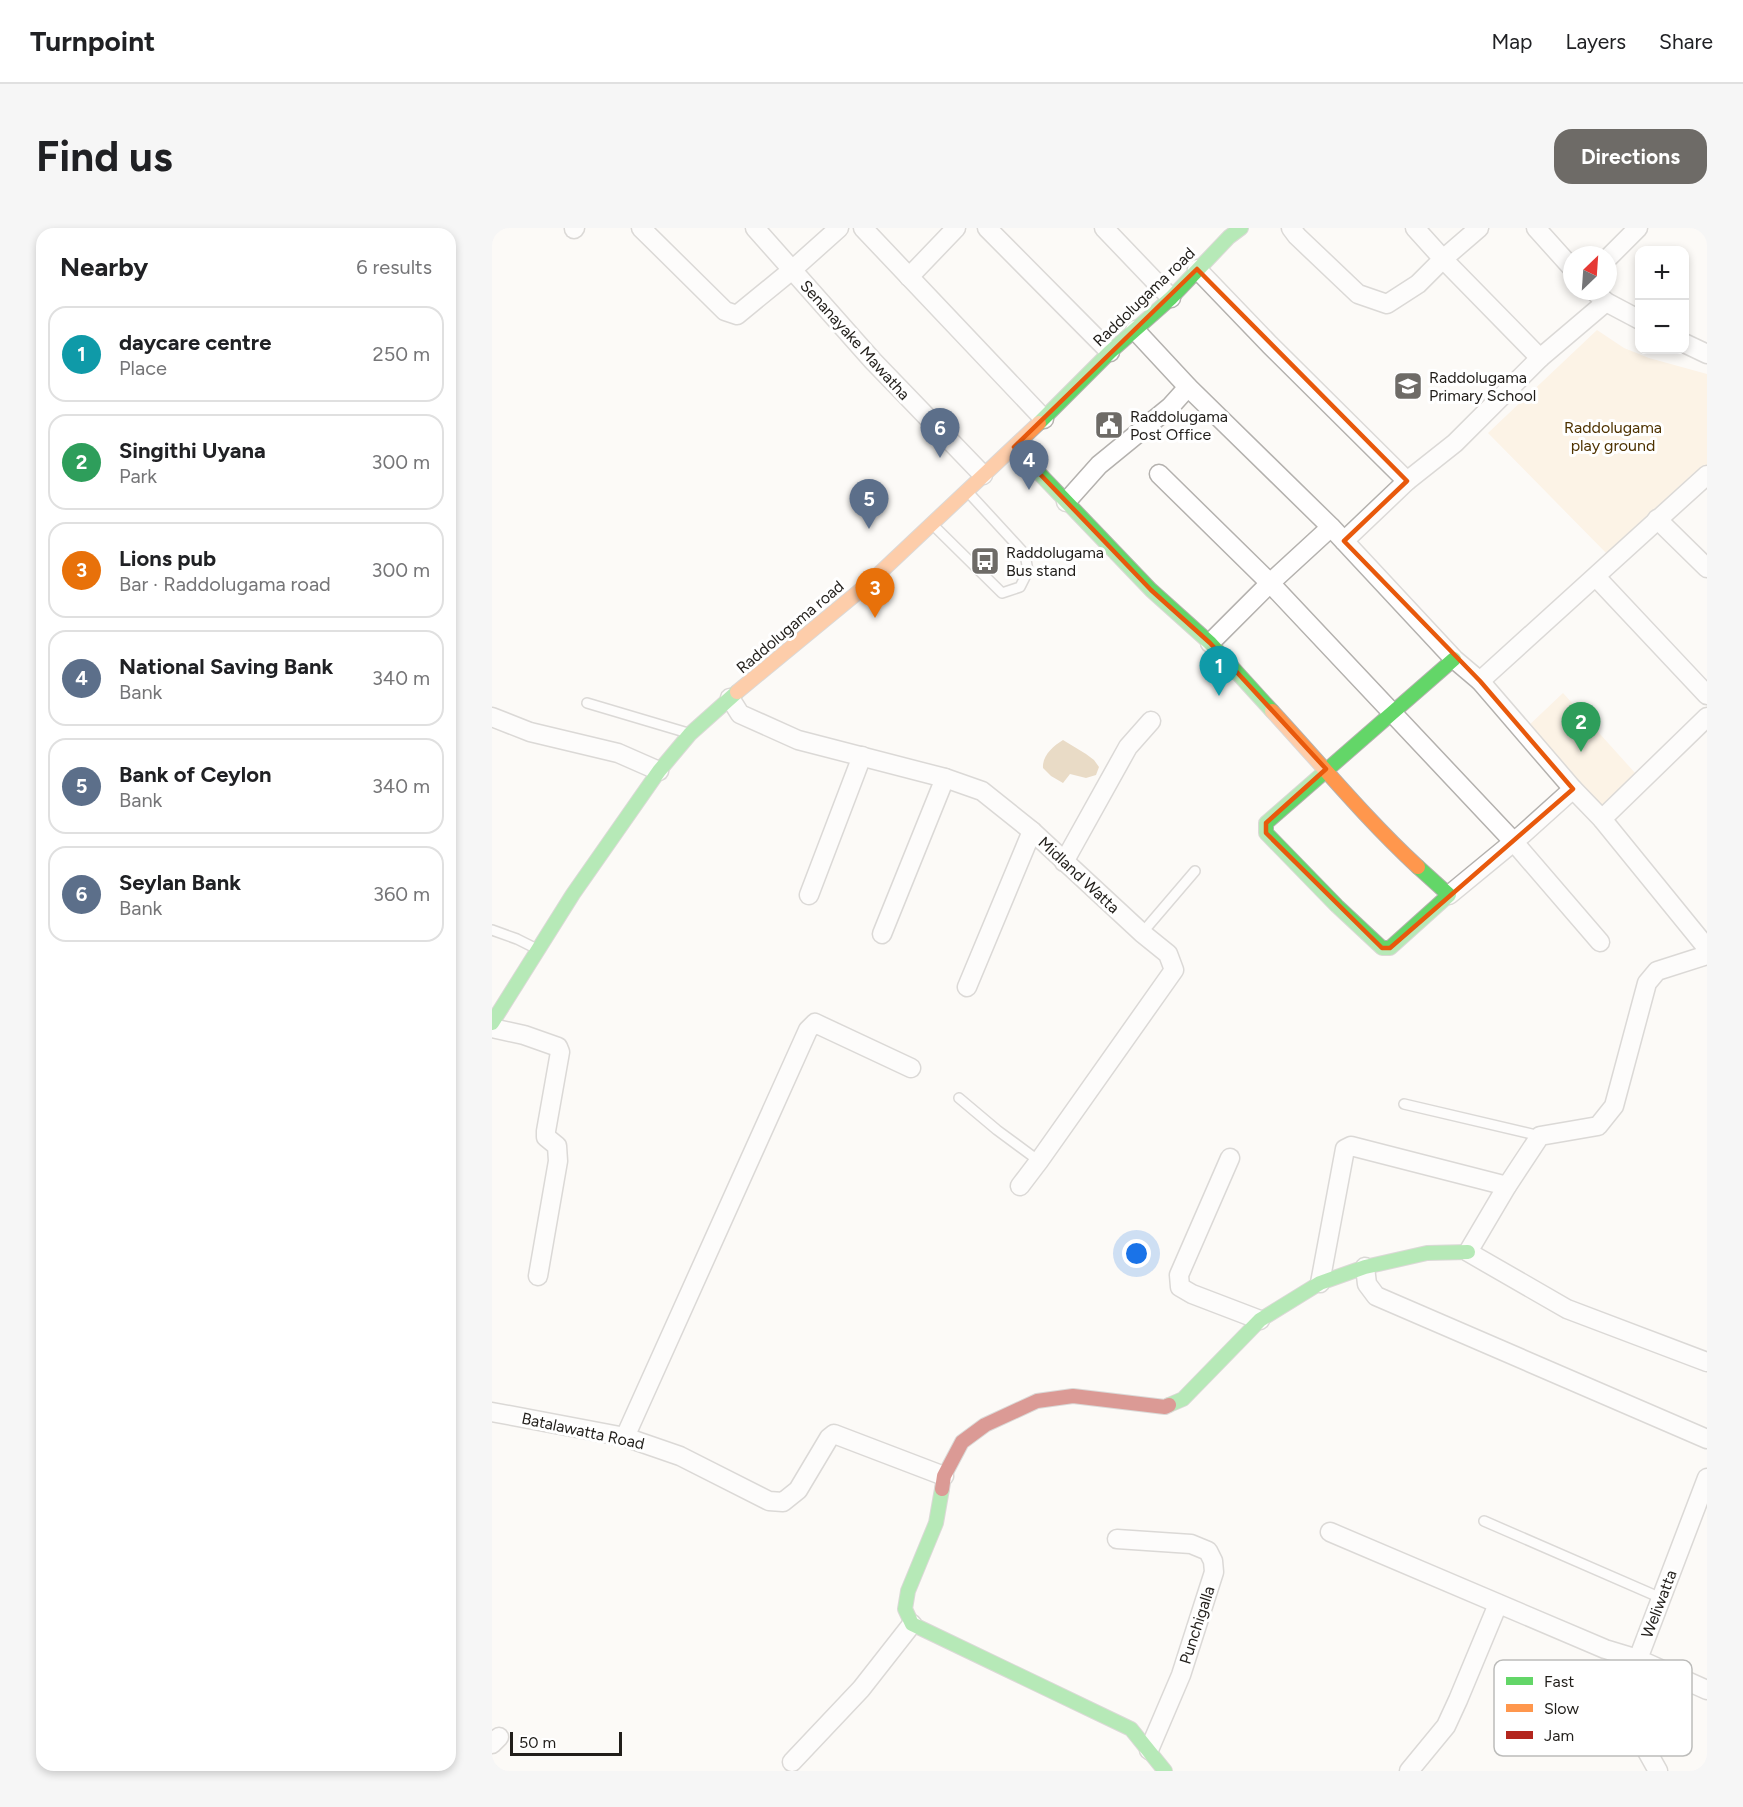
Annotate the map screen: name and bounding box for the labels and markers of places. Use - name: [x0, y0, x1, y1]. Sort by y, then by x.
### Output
- place label: Raddolugama Primary School: [1429, 368, 1536, 405]
- school or university icon: Raddolugama Primary School: [1392, 370, 1424, 402]
- place label: Raddolugama Post Office: [1130, 407, 1228, 444]
- pin: 6: [920, 408, 960, 458]
- public building icon: Raddolugama Post Office: [1093, 409, 1125, 441]
- pin: 4: [1010, 440, 1048, 490]
- pin: 5: [850, 480, 889, 529]
- place label: Raddolugama Bus stand: [1006, 543, 1104, 580]
- bus stop icon: Raddolugama Bus stand: [969, 545, 1001, 577]
- pin: 3: [856, 568, 895, 618]
- pin: 1: [1200, 646, 1238, 696]
- pin: 2: [1562, 702, 1600, 752]

